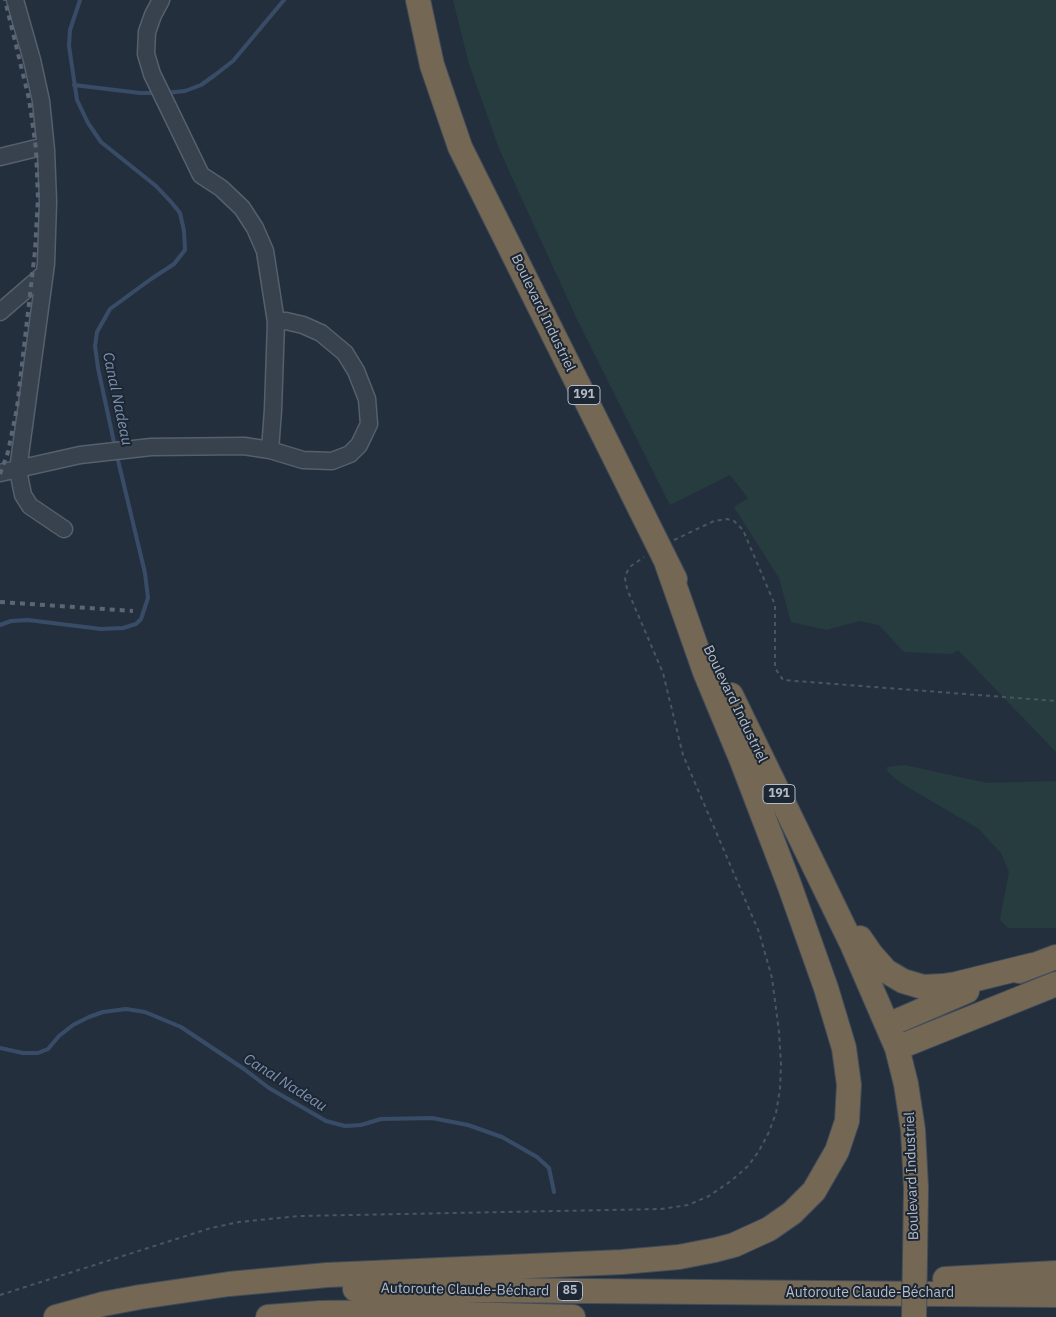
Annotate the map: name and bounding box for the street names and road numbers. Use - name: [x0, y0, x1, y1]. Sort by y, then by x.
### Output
- street label: Boulevard Industriel: [507, 252, 579, 374]
- road number: 191: [568, 386, 600, 404]
- street label: Boulevard Industriel: [699, 643, 771, 765]
- road number: 191: [763, 784, 795, 804]
- street label: Boulevard Industriel: [901, 1112, 923, 1240]
- street label: Autoroute Claude-Béchard: [381, 1280, 549, 1300]
- road number: 85: [558, 1282, 582, 1300]
- street label: Autoroute Claude-Béchard: [786, 1285, 954, 1301]

